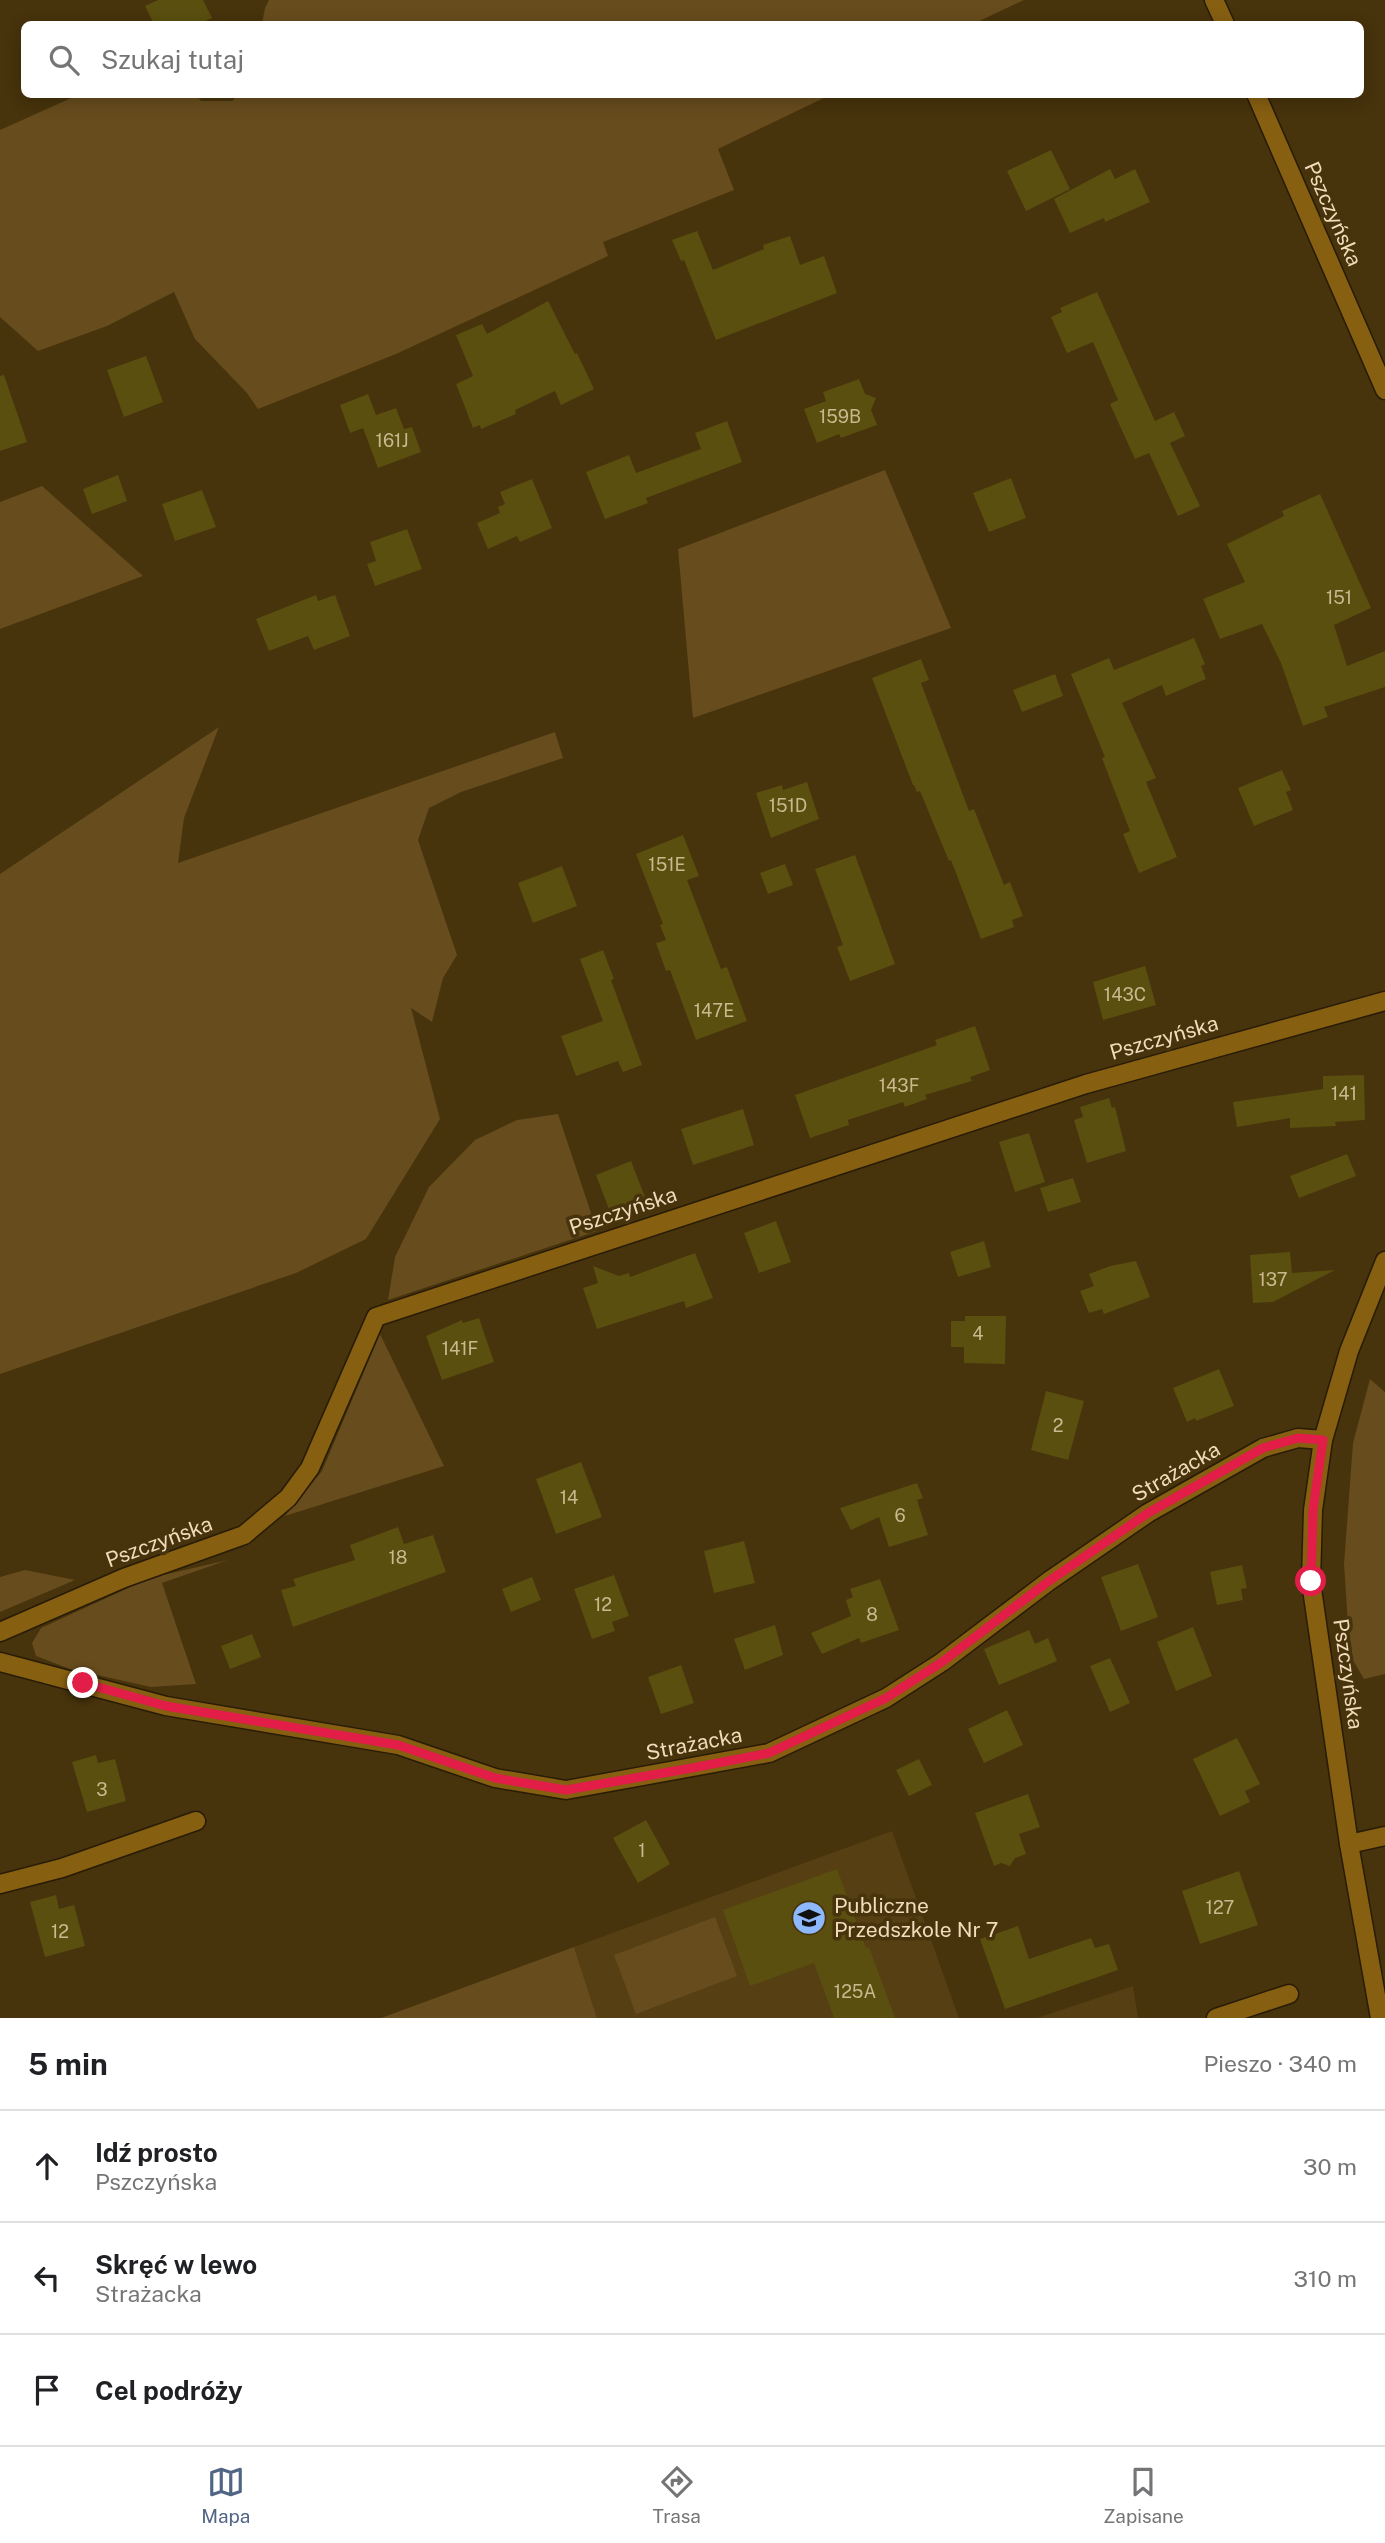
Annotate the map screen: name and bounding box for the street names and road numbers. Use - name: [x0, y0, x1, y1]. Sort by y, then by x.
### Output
- street label: Pszczyńska: [1299, 158, 1368, 270]
- street label: Pszczyńska: [1107, 1010, 1221, 1065]
- street label: Pszczyńska: [566, 1181, 680, 1240]
- street label: Strażacka: [1127, 1436, 1224, 1507]
- street label: Pszczyńska: [102, 1511, 216, 1572]
- street label: Pszczyńska: [1328, 1617, 1369, 1731]
- street label: Strażacka: [644, 1722, 744, 1765]

